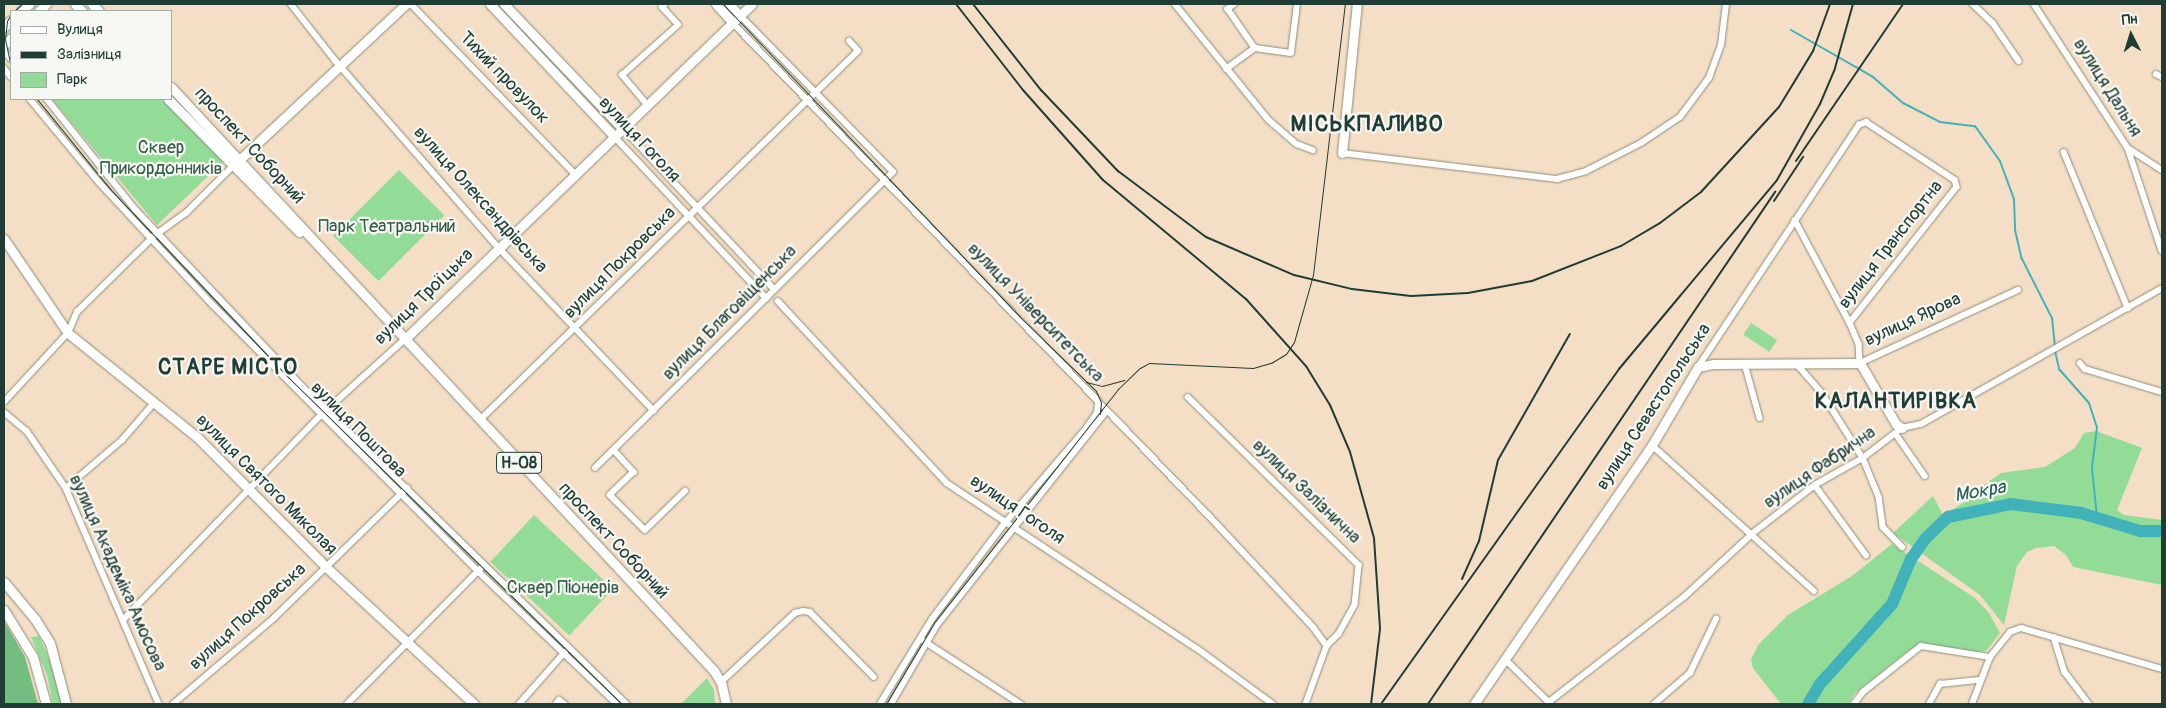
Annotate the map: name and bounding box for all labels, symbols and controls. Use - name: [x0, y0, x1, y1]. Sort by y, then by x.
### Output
- legend: [10, 10, 172, 100]
- north arrow: [2106, 10, 2156, 60]
- text: Пн: [2121, 10, 2138, 29]
- text: Вулиця: [57, 20, 103, 39]
- street label: Тихий провулок: [455, 27, 553, 129]
- street label: вулиця Дальня: [2068, 35, 2146, 141]
- text: Залізниця: [57, 45, 121, 64]
- text: Парк: [57, 70, 88, 89]
- street label: проспект Соборний: [189, 83, 309, 209]
- street label: вулиця Гоголя: [594, 93, 684, 187]
- district label: МІСЬКПАЛИВО: [1289, 112, 1445, 138]
- street label: вулиця Олександрівська: [409, 122, 551, 278]
- park label: Сквер Прикордонників: [100, 138, 222, 180]
- street label: вулиця Транспортна: [1834, 177, 1948, 313]
- street label: вулиця Покровська: [559, 202, 681, 324]
- park label: Парк Театральний: [318, 216, 456, 238]
- street label: вулиця Університетська: [963, 239, 1107, 387]
- street label: вулиця Благовіщенська: [658, 241, 802, 385]
- street label: вулиця Троїцька: [370, 244, 478, 350]
- street label: вулиця Ярова: [1862, 288, 1964, 352]
- street label: вулиця Севастопольська: [1592, 320, 1716, 494]
- district label: СТАРЕ МІСТО: [157, 355, 299, 381]
- street label: вулиця Поштова: [306, 378, 410, 482]
- district label: КАЛАНТИРІВКА: [1813, 389, 1979, 415]
- street label: вулиця Святого Миколая: [191, 410, 341, 560]
- street label: вулиця Фабрична: [1760, 422, 1880, 514]
- street label: вулиця Залізнична: [1248, 435, 1364, 549]
- road number: Н-08: [495, 449, 543, 476]
- street label: вулиця Гоголя: [965, 470, 1069, 550]
- street label: вулиця Академіка Амосова: [64, 472, 170, 674]
- water label: Мокра: [1953, 476, 2007, 508]
- street label: проспект Соборний: [553, 478, 673, 604]
- street label: вулиця Покровська: [185, 559, 311, 675]
- park label: Сквер Піонерів: [507, 577, 619, 599]

